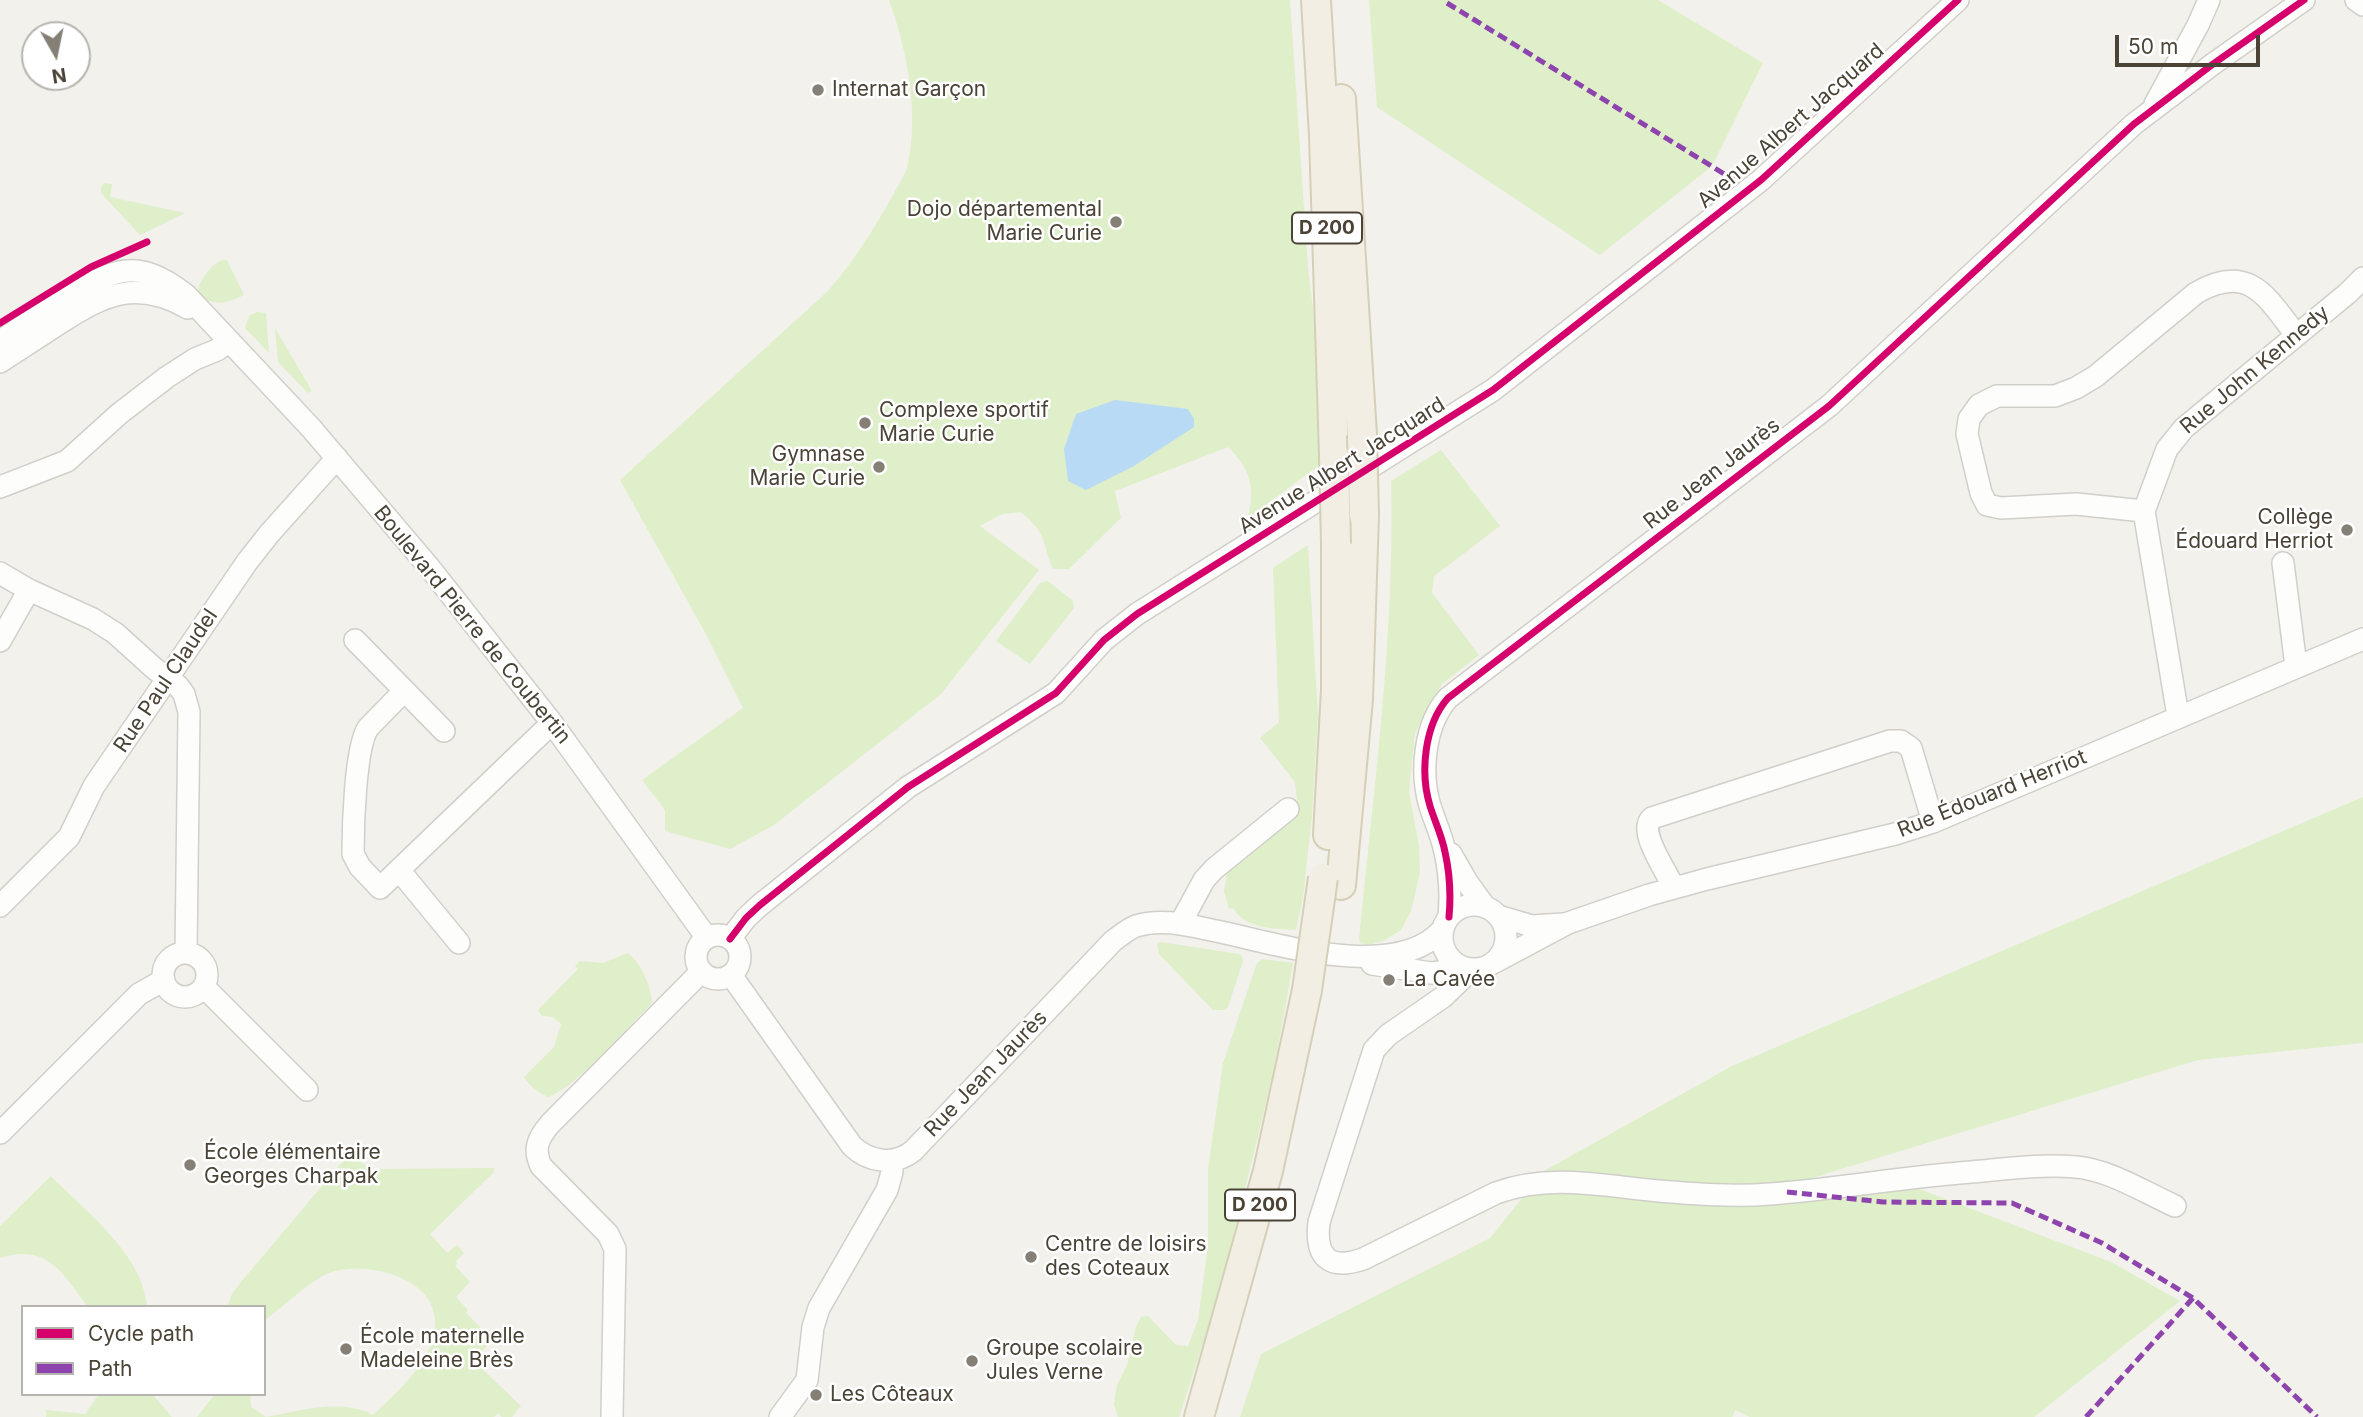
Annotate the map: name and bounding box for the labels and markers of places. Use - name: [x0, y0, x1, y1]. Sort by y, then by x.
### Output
- place label: Internat Garçon: [832, 77, 986, 103]
- marker: Internat Garçon: [810, 82, 826, 98]
- place label: Dojo départemental Marie Curie: [907, 197, 1102, 247]
- marker: Dojo départemental Marie Curie: [1108, 214, 1124, 230]
- place label: Complexe sportif Marie Curie: [879, 398, 1049, 448]
- marker: Complexe sportif Marie Curie: [857, 415, 873, 431]
- place label: Gymnase Marie Curie: [749, 442, 865, 492]
- marker: Gymnase Marie Curie: [871, 459, 887, 475]
- place label: Collège Édouard Herriot: [2176, 505, 2333, 555]
- marker: Collège Édouard Herriot: [2339, 522, 2355, 538]
- place label: La Cavée: [1403, 967, 1495, 993]
- marker: La Cavée: [1381, 972, 1397, 988]
- place label: École élémentaire Georges Charpak: [204, 1140, 381, 1190]
- marker: École élémentaire Georges Charpak: [182, 1157, 198, 1173]
- place label: Centre de loisirs des Coteaux: [1045, 1232, 1206, 1282]
- marker: Centre de loisirs des Coteaux: [1023, 1249, 1039, 1265]
- place label: École maternelle Madeleine Brès: [360, 1324, 525, 1374]
- place label: Groupe scolaire Jules Verne: [986, 1336, 1143, 1386]
- marker: École maternelle Madeleine Brès: [338, 1341, 354, 1357]
- marker: Groupe scolaire Jules Verne: [964, 1353, 980, 1369]
- place label: Les Côteaux: [830, 1382, 954, 1408]
- marker: Les Côteaux: [808, 1387, 824, 1403]

